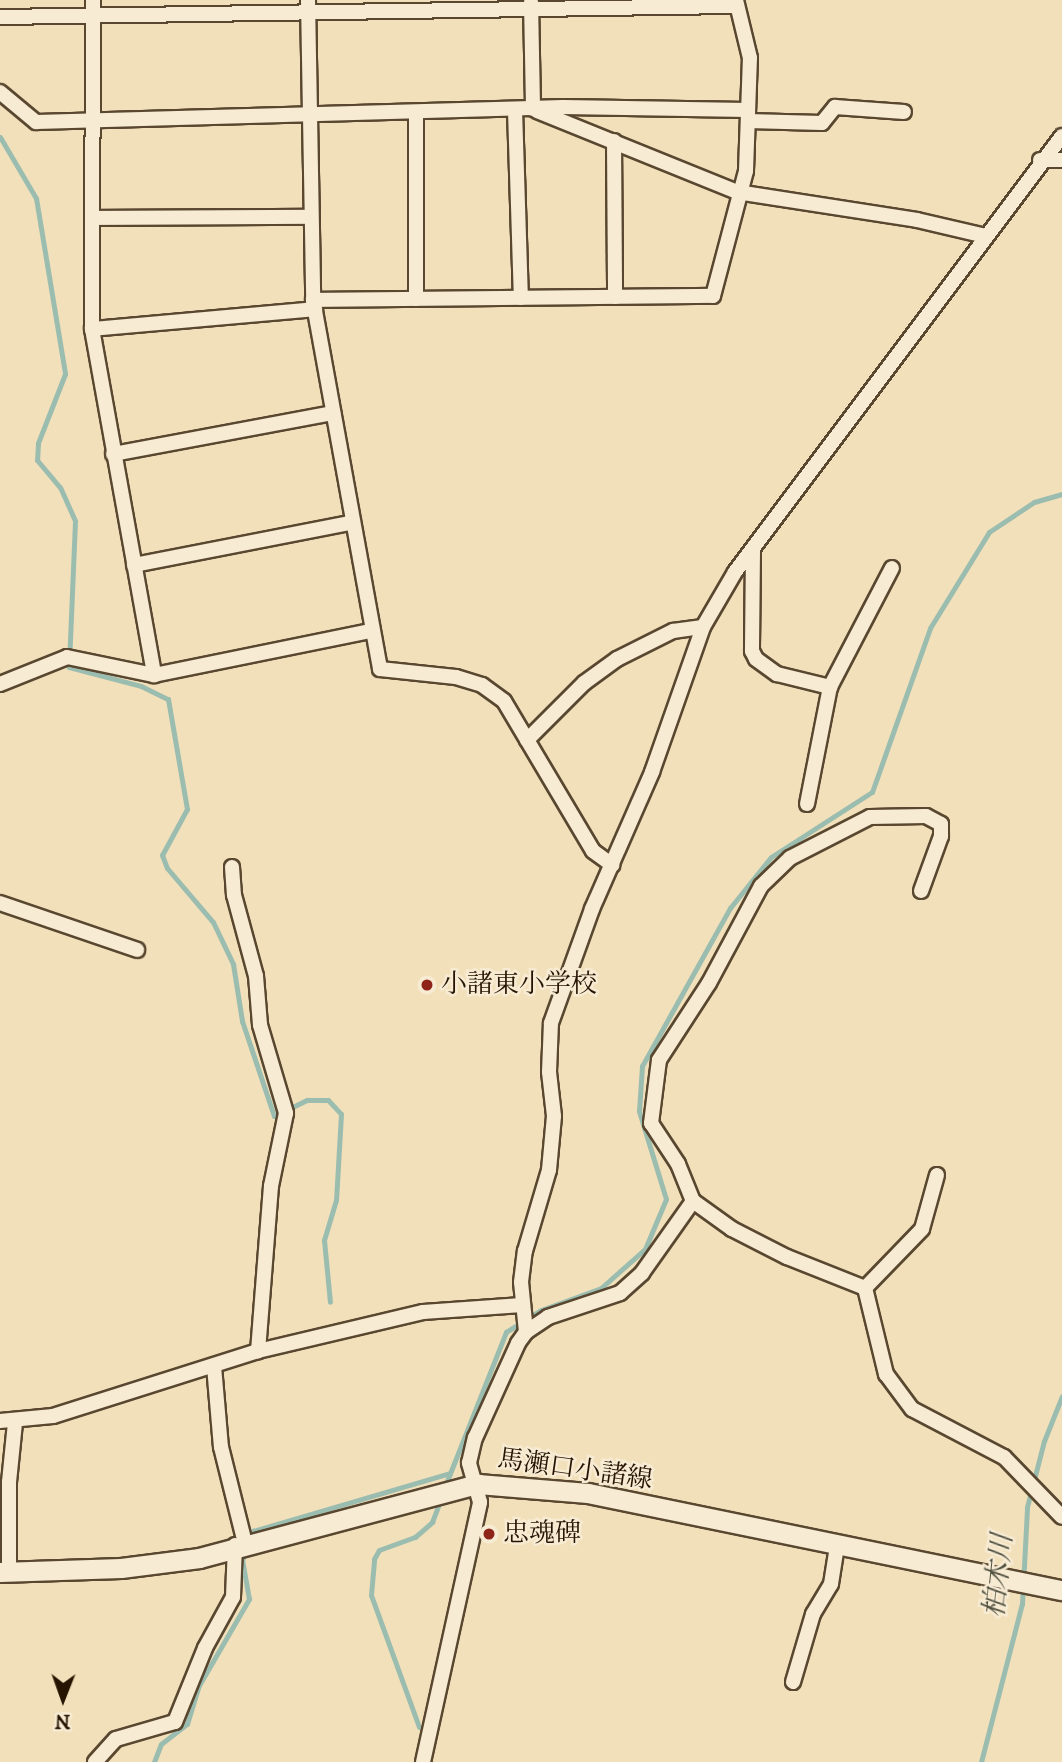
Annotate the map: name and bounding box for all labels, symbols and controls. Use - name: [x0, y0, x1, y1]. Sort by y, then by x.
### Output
- place label: 小諸東小学校: [441, 969, 597, 1001]
- marker: 小諸東小学校: [419, 977, 435, 993]
- street label: 馬瀬口小諸線: [496, 1444, 654, 1496]
- place label: 忠魂碑: [503, 1518, 581, 1550]
- marker: 忠魂碑: [481, 1526, 497, 1542]
- water label: 柏木川: [978, 1532, 1020, 1620]
- north arrow: [28, 1664, 98, 1734]
- text: N: [55, 1709, 71, 1732]

